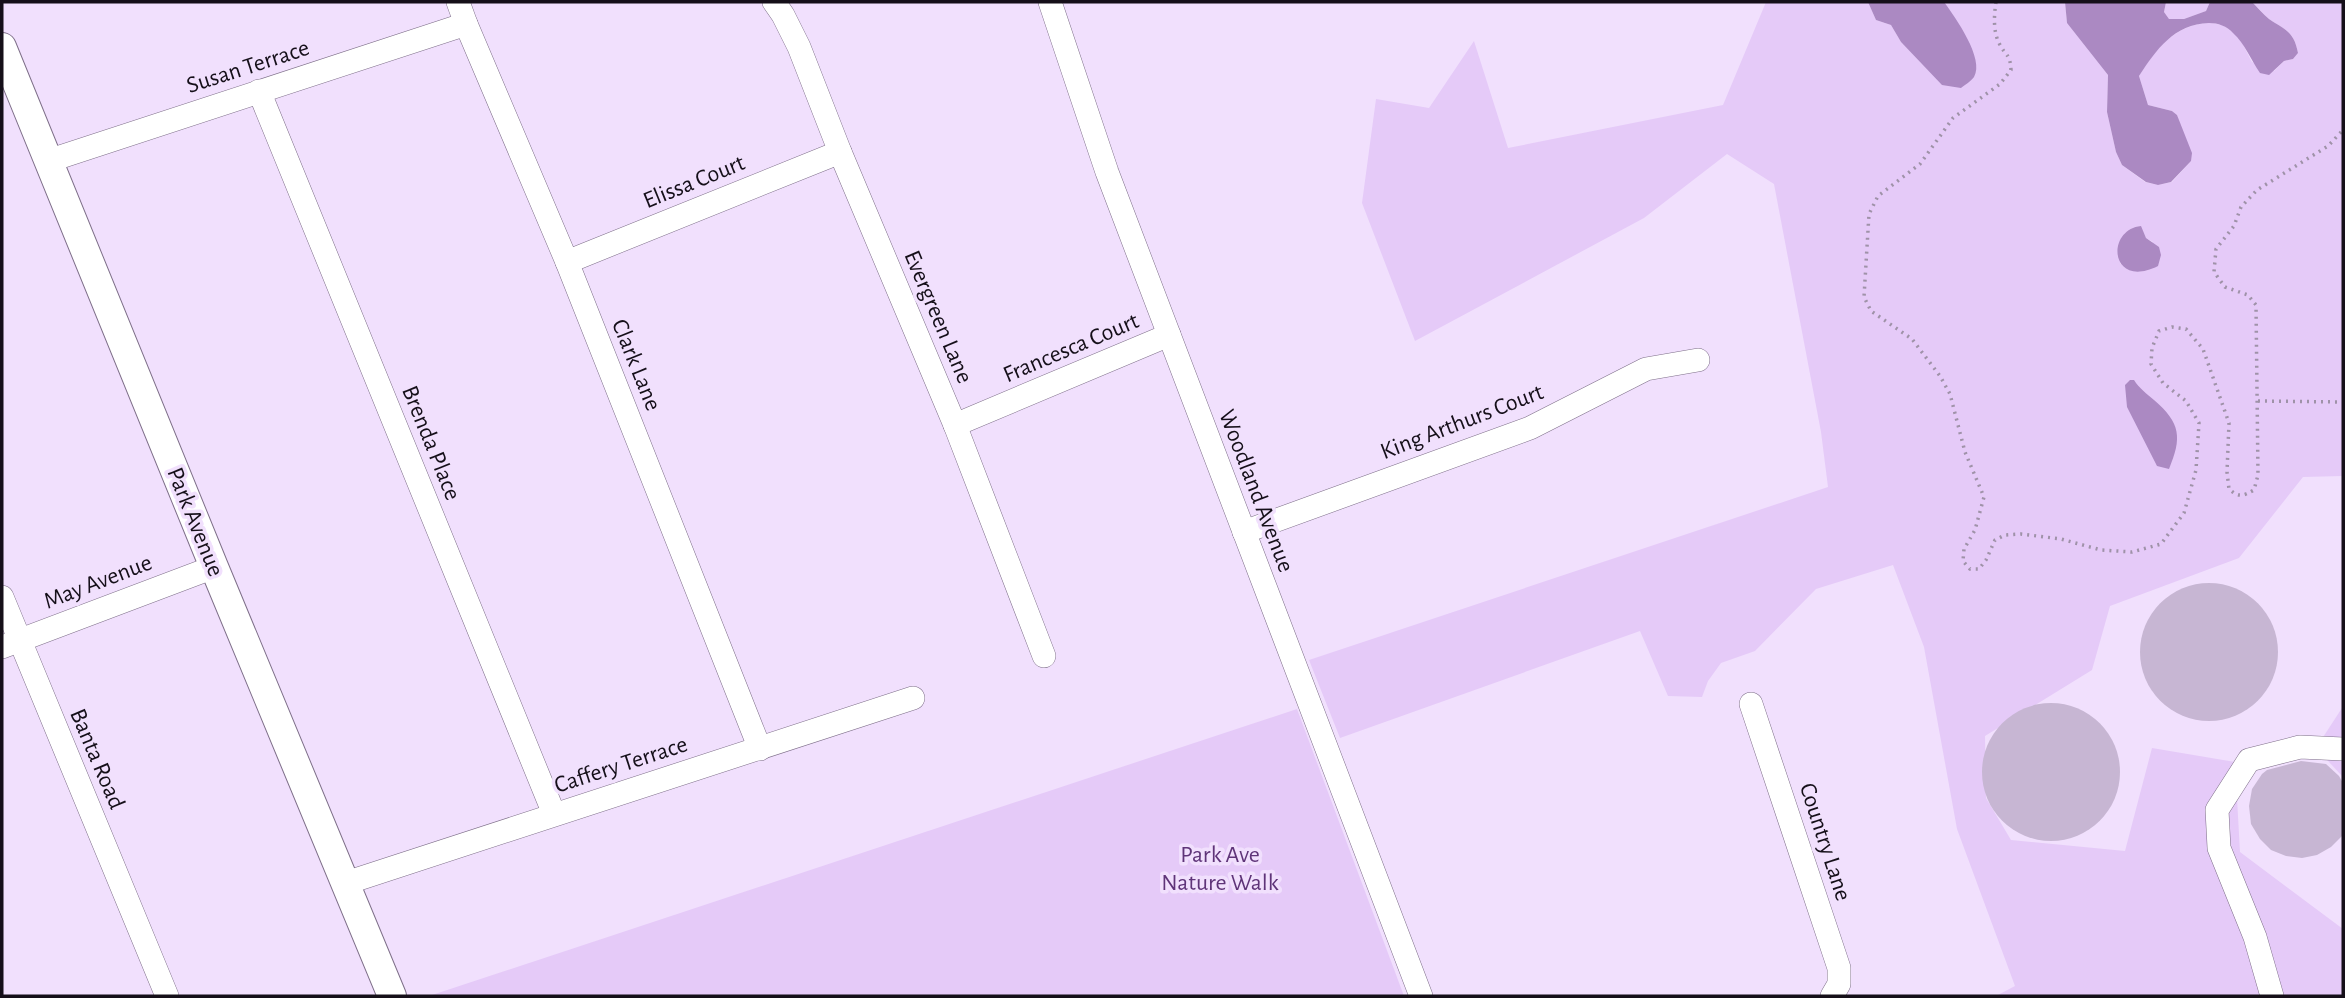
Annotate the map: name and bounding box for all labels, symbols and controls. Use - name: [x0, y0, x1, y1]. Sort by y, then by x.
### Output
- street label: Susan Terrace: [184, 36, 312, 98]
- street label: Elissa Court: [640, 151, 749, 213]
- street label: Evergreen Lane: [899, 247, 977, 387]
- street label: Francesca Court: [1000, 309, 1143, 387]
- street label: Clark Lane: [607, 316, 665, 414]
- street label: King Arthurs Court: [1377, 380, 1547, 464]
- street label: Brenda Place: [397, 382, 465, 504]
- street label: Woodland Avenue: [1214, 406, 1298, 576]
- street label: Park Avenue: [162, 464, 228, 580]
- street label: May Avenue: [41, 550, 155, 614]
- street label: Banta Road: [65, 705, 129, 813]
- street label: Caffery Terrace: [551, 732, 691, 798]
- street label: Country Lane: [1795, 780, 1855, 904]
- park label: Park Ave Nature Walk: [1161, 843, 1279, 895]

